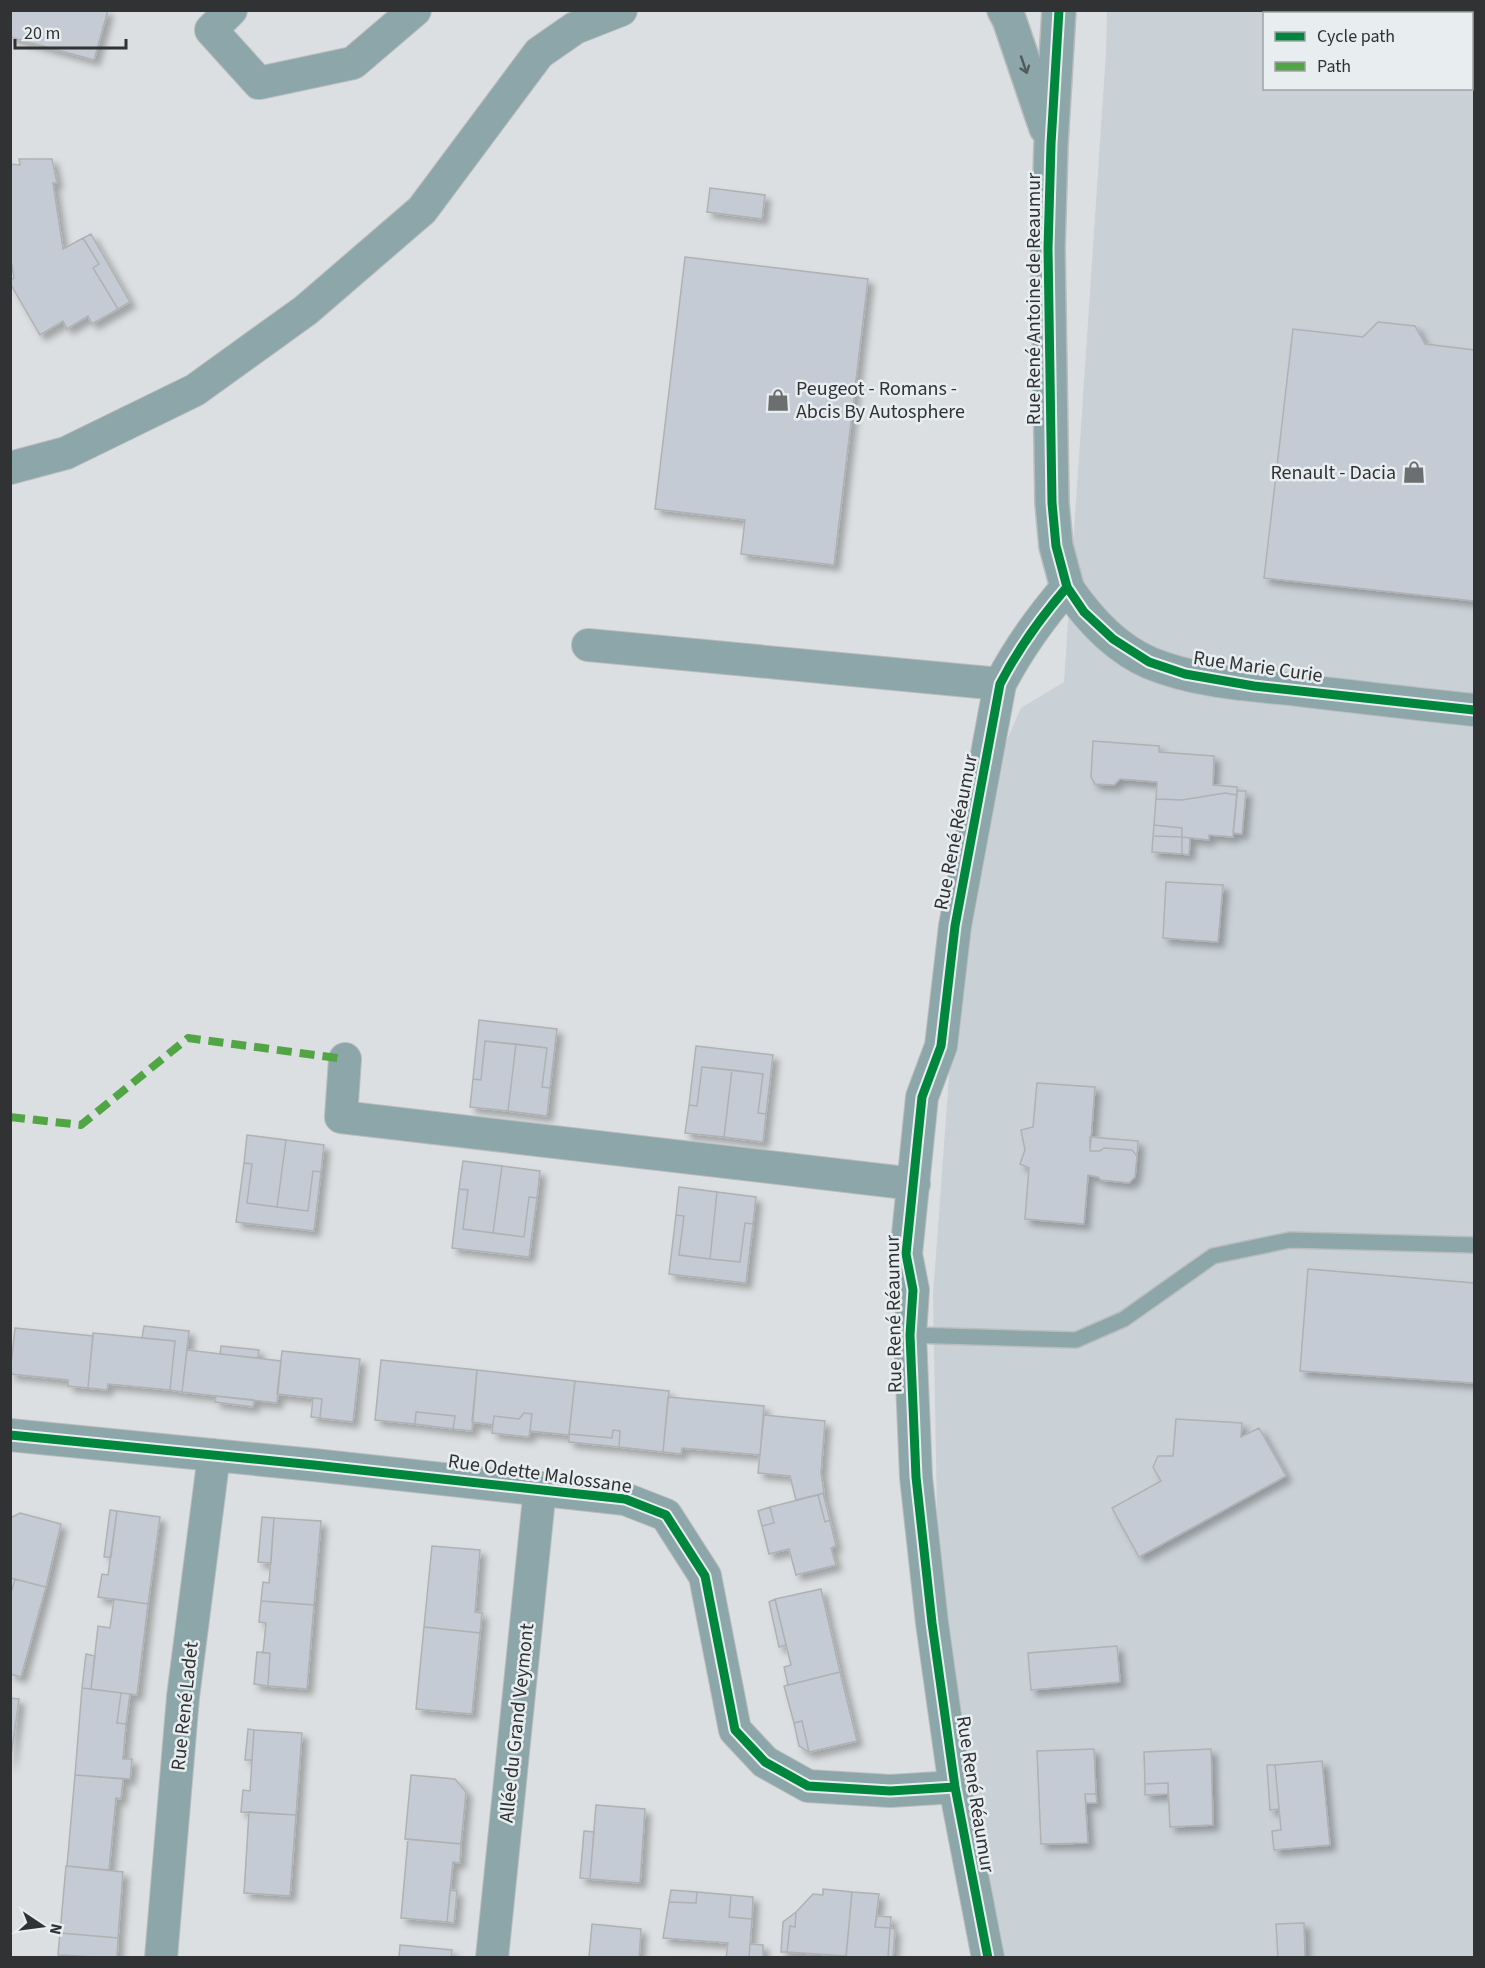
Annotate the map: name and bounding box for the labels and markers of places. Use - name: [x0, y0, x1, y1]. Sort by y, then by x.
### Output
- place label: Peugeot - Romans - Abcis By Autosphere: [796, 375, 965, 426]
- shop icon: Peugeot - Romans - Abcis By Autosphere: [765, 387, 791, 413]
- place label: Renault - Dacia: [1270, 459, 1396, 487]
- shop icon: Renault - Dacia: [1401, 459, 1427, 485]

